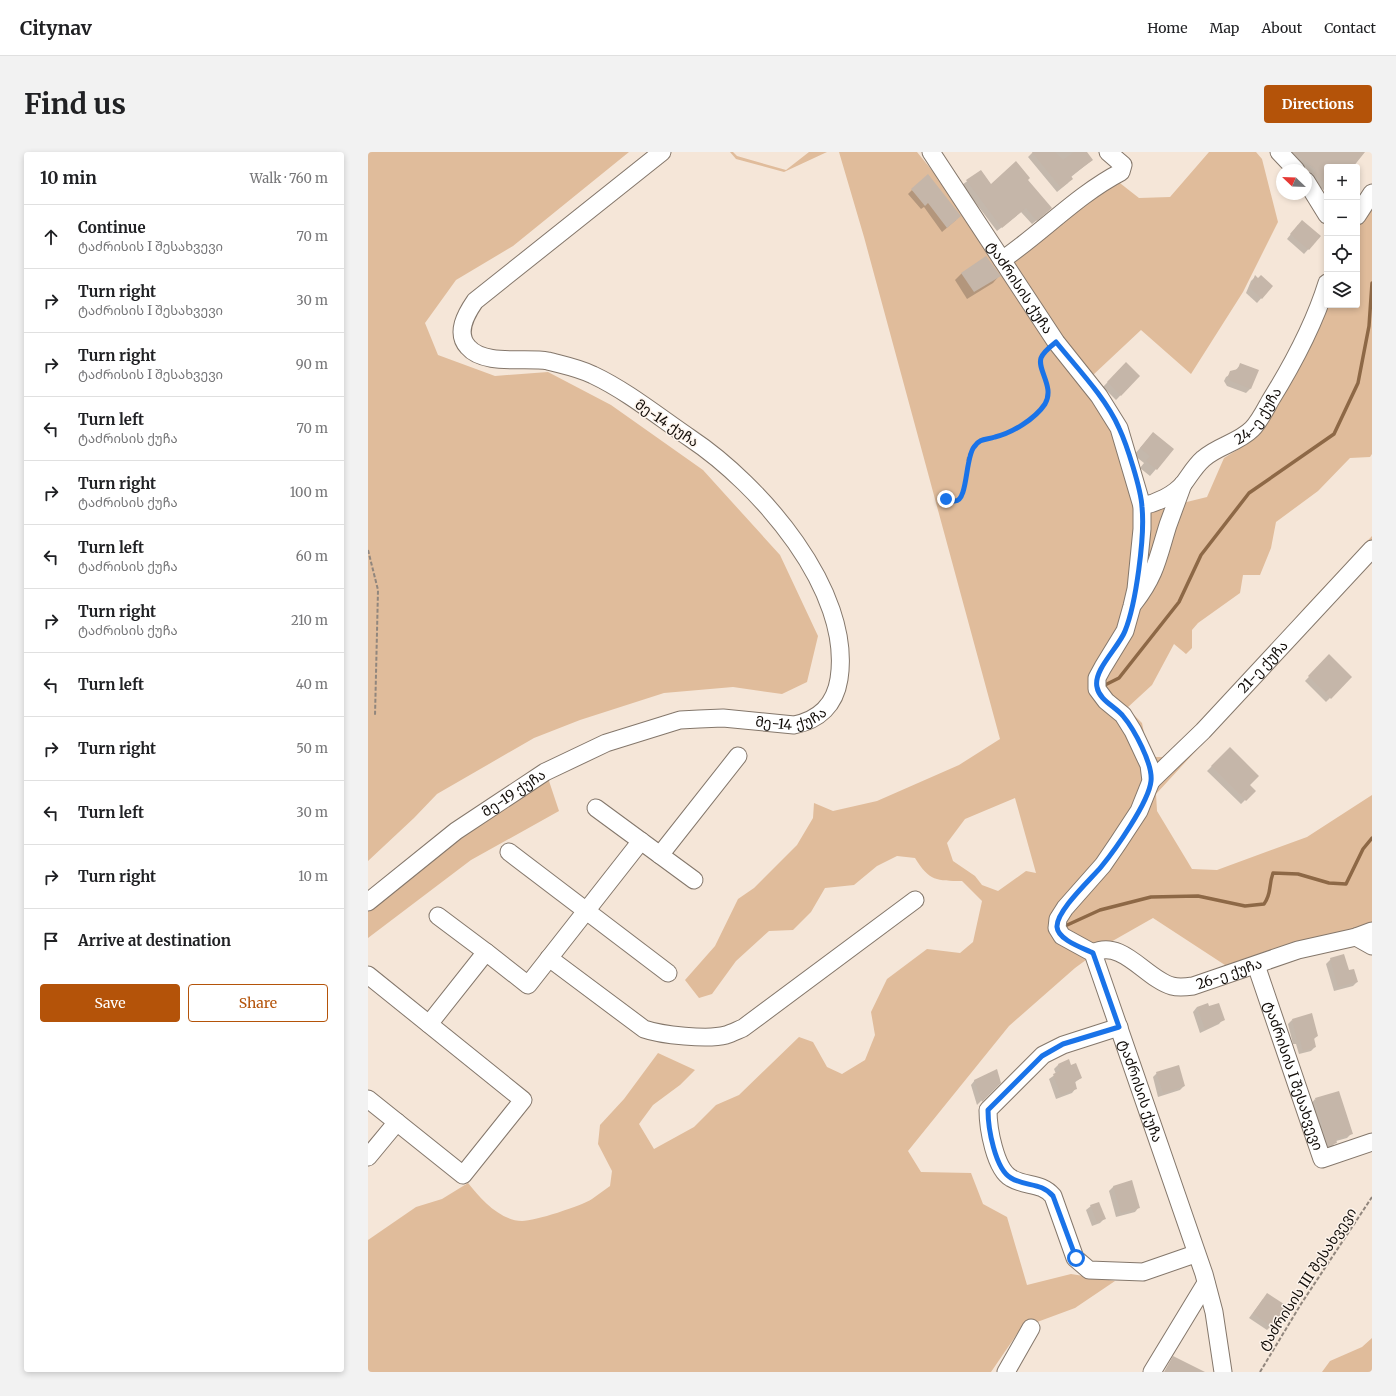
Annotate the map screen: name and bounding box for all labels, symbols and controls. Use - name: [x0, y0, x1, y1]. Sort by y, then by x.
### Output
- text: Citynav: [20, 16, 92, 40]
- text: Home: [1147, 19, 1188, 37]
- text: Map: [1210, 19, 1239, 37]
- text: About: [1261, 19, 1302, 37]
- text: Contact: [1324, 19, 1376, 37]
- button: Directions: [1264, 85, 1372, 123]
- text: Find us: [24, 86, 126, 122]
- north arrow: [1276, 164, 1312, 200]
- map controls: [1324, 164, 1360, 308]
- button: +: [1324, 164, 1360, 200]
- text: 10 min: [40, 167, 97, 189]
- text: Walk · 760 m: [250, 170, 328, 187]
- button: −: [1324, 200, 1360, 236]
- text: Continue: [78, 218, 146, 237]
- icon: ahead: [40, 226, 62, 248]
- text: 70 m: [297, 228, 328, 245]
- button: locate: [1324, 236, 1360, 272]
- text: ტაძრისის I შესახვევი: [78, 238, 223, 255]
- street label: ტაძრისის ქუჩა: [983, 238, 1057, 337]
- button: layers: [1324, 272, 1360, 308]
- text: Turn right: [78, 282, 156, 301]
- icon: right: [40, 290, 62, 312]
- text: 30 m: [296, 292, 328, 309]
- text: ტაძრისის I შესახვევი: [78, 302, 223, 319]
- text: Turn right: [78, 346, 156, 365]
- icon: right: [40, 354, 62, 376]
- text: 90 m: [296, 356, 328, 373]
- text: ტაძრისის I შესახვევი: [78, 366, 223, 383]
- street label: 24-ე ქუჩა: [1231, 384, 1285, 448]
- street label: მე-14 ქუჩა: [632, 395, 702, 451]
- text: Turn left: [78, 410, 144, 429]
- icon: left: [40, 418, 62, 440]
- text: 70 m: [297, 420, 328, 437]
- text: ტაძრისის ქუჩა: [78, 430, 178, 447]
- text: Turn right: [78, 474, 156, 493]
- icon: right: [40, 482, 62, 504]
- text: 100 m: [290, 484, 328, 501]
- route end: [937, 490, 955, 508]
- text: ტაძრისის ქუჩა: [78, 494, 178, 511]
- text: Turn left: [78, 538, 144, 557]
- icon: left: [40, 546, 62, 568]
- text: 60 m: [296, 548, 328, 565]
- text: ტაძრისის ქუჩა: [78, 558, 178, 575]
- text: Turn right: [78, 602, 156, 621]
- icon: right: [40, 610, 62, 632]
- text: 210 m: [291, 612, 328, 629]
- text: ტაძრისის ქუჩა: [78, 622, 178, 639]
- street label: 21-ე ქუჩა: [1234, 637, 1292, 697]
- icon: left: [40, 674, 62, 696]
- text: Turn left: [78, 675, 144, 694]
- text: 40 m: [296, 676, 328, 693]
- street label: მე-14 ქუჩა: [755, 703, 830, 734]
- icon: right: [40, 738, 62, 760]
- text: Turn right: [78, 739, 156, 758]
- text: 50 m: [296, 740, 328, 757]
- street label: მე-19 ქუჩა: [478, 765, 549, 821]
- icon: left: [40, 802, 62, 824]
- text: Turn left: [78, 803, 144, 822]
- text: 30 m: [296, 804, 328, 821]
- icon: right: [40, 866, 62, 888]
- text: Turn right: [78, 867, 156, 886]
- text: 10 m: [298, 868, 328, 885]
- icon: arrive: [40, 930, 62, 952]
- text: Arrive at destination: [78, 931, 231, 950]
- street label: 26-ე ქუჩა: [1194, 954, 1264, 993]
- button: Save: [40, 984, 180, 1022]
- button: Share: [188, 984, 328, 1022]
- street label: ტაძრისის I შესახვევი: [1260, 999, 1327, 1153]
- street label: ტაძრისის ქუჩა: [1115, 1037, 1167, 1145]
- street label: ტაძრისის III შესახვევი: [1254, 1204, 1360, 1354]
- route start: [1067, 1249, 1085, 1267]

